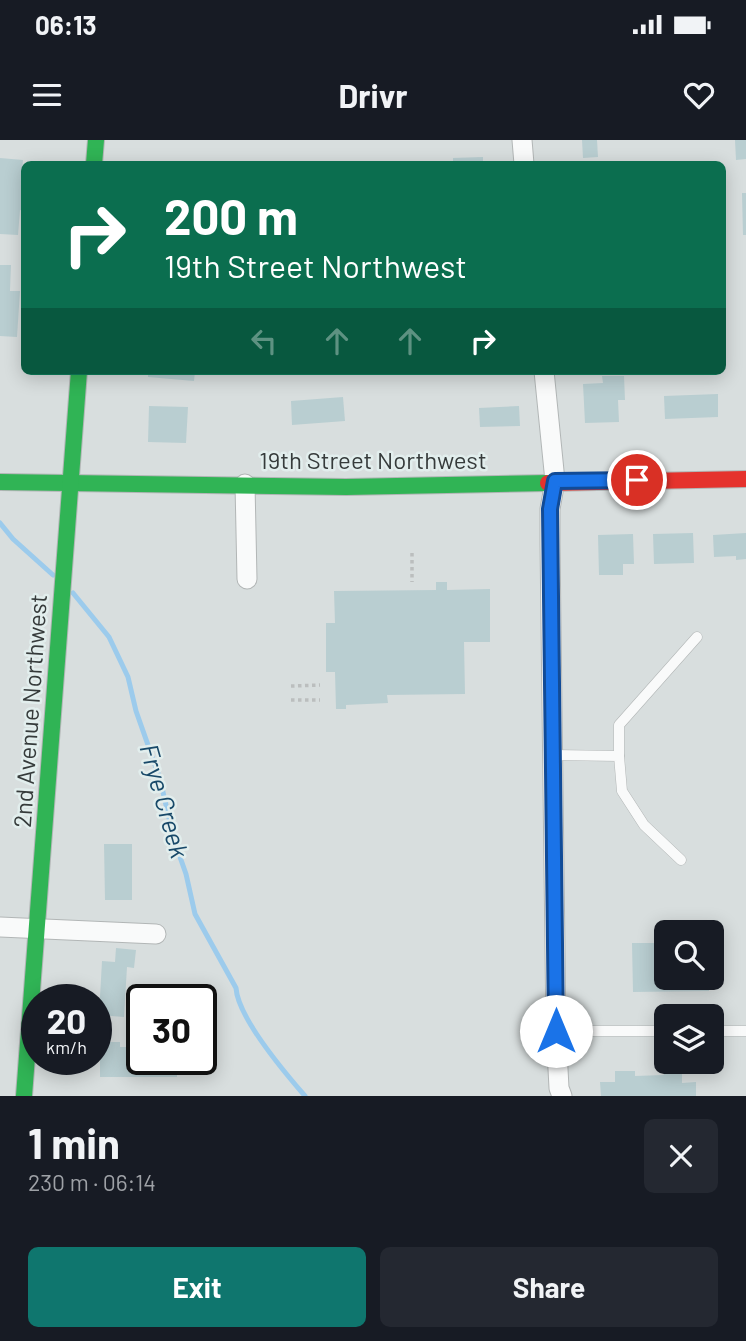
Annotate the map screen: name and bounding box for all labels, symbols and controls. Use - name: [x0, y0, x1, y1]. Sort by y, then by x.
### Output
- text: 06:13: [35, 9, 97, 40]
- icon: menu: [28, 76, 66, 114]
- text: Drivr: [338, 76, 408, 114]
- icon: heart: [680, 76, 718, 114]
- text: 200 m: [164, 186, 298, 245]
- icon: right: [49, 189, 140, 280]
- text: 19th Street Northwest: [164, 246, 467, 284]
- icon: left: [245, 322, 283, 360]
- icon: ahead: [318, 322, 356, 360]
- icon: ahead: [391, 322, 429, 360]
- icon: right: [464, 322, 502, 360]
- street label: 19th Street Northwest: [259, 445, 487, 474]
- pin: [607, 450, 667, 510]
- icon: arrive: [618, 461, 656, 499]
- street label: 2nd Avenue Northwest: [7, 593, 52, 829]
- water label: Frye Creek: [134, 740, 197, 862]
- map controls: [654, 920, 724, 1074]
- button: search: [654, 920, 724, 990]
- speed limit sign: 30: [126, 984, 217, 1075]
- position arrow: [519, 994, 593, 1068]
- text: 20: [47, 999, 86, 1041]
- button: layers: [654, 1004, 724, 1074]
- text: km/h: [46, 1036, 87, 1058]
- text: 1 min: [28, 1117, 120, 1167]
- button: close: [644, 1119, 718, 1193]
- text: 230 m · 06:14: [28, 1168, 156, 1196]
- button: Exit: [28, 1247, 366, 1327]
- button: Share: [380, 1247, 718, 1327]

